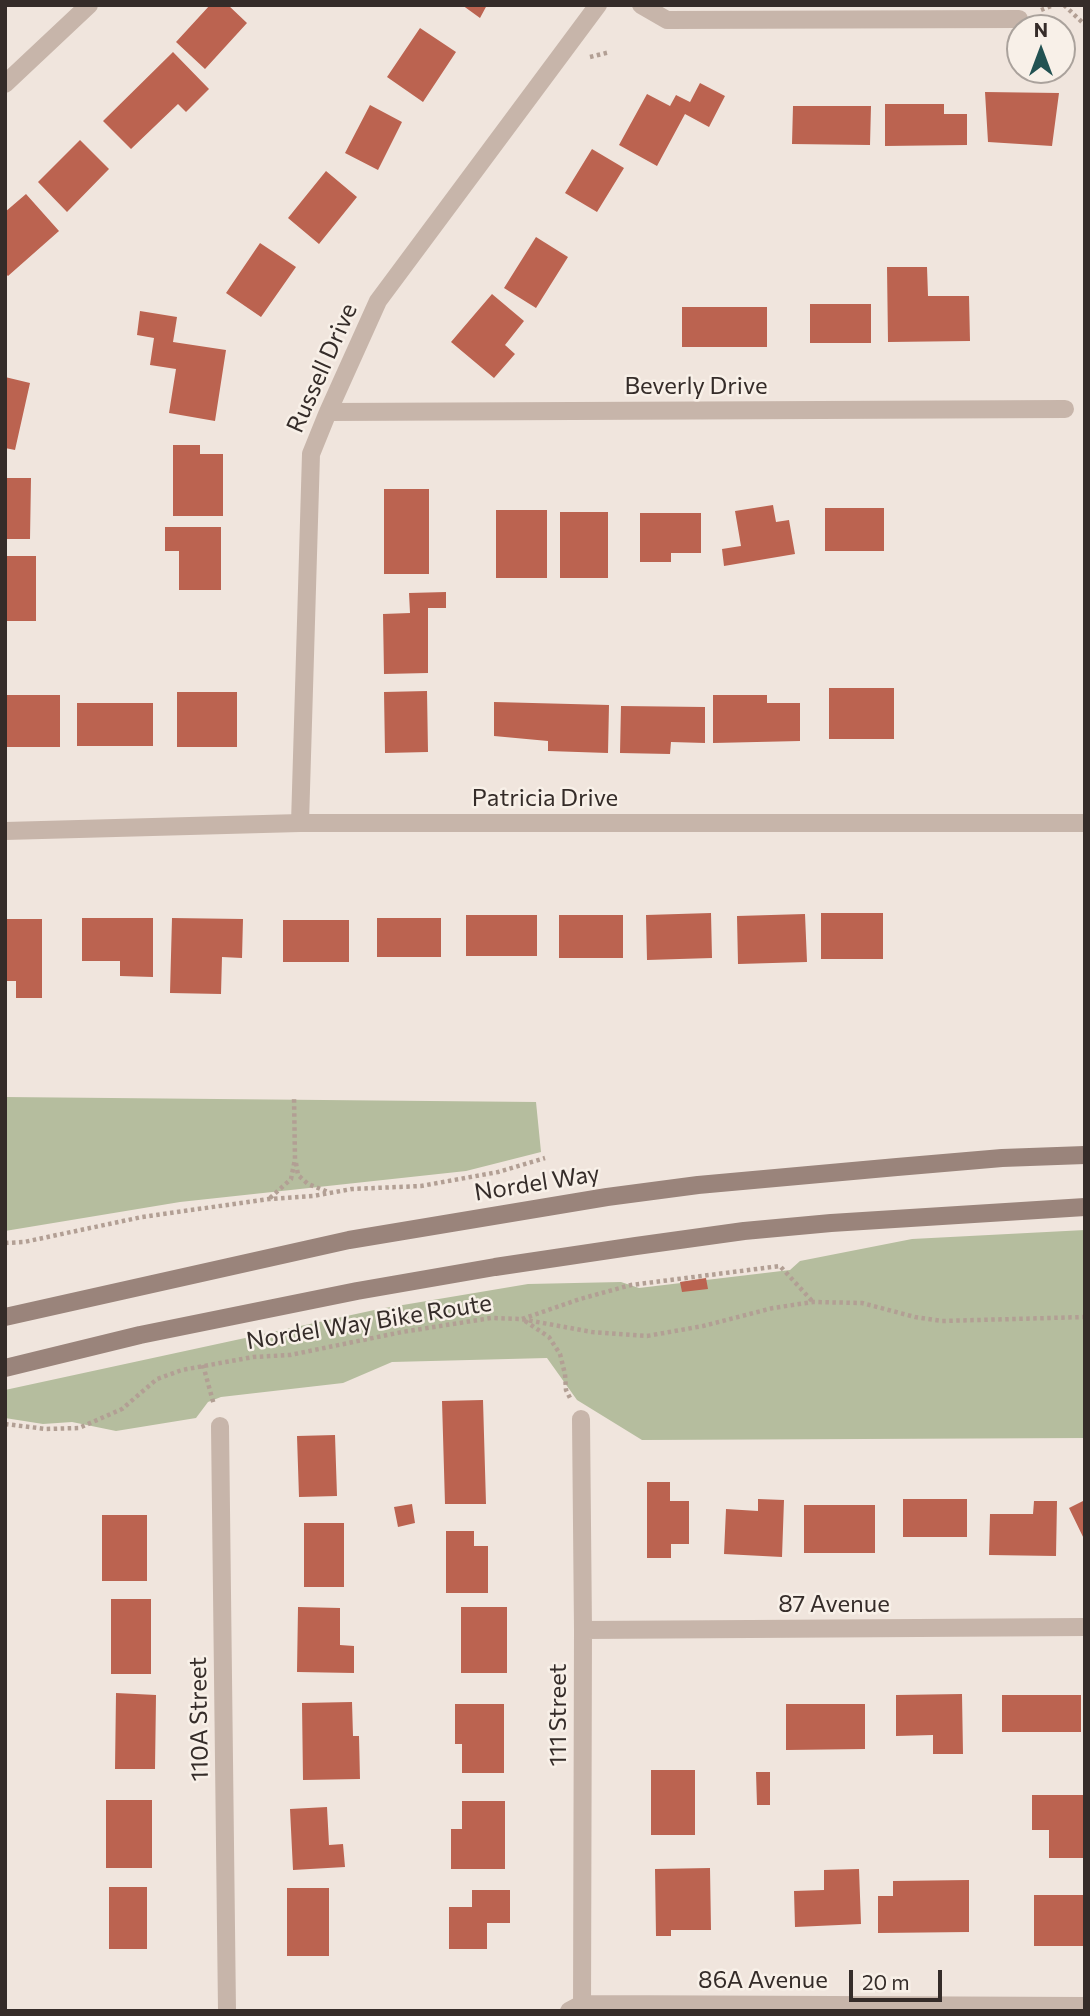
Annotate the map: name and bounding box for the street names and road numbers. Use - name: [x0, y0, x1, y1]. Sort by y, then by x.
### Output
- street label: Russell Drive: [281, 299, 363, 437]
- street label: Beverly Drive: [624, 372, 768, 400]
- street label: Patricia Drive: [472, 784, 618, 812]
- street label: Nordel Way: [472, 1159, 602, 1207]
- street label: Nordel Way Bike Route: [244, 1288, 494, 1356]
- street label: 87 Avenue: [778, 1590, 890, 1618]
- street label: 110A Street: [184, 1656, 214, 1782]
- street label: 111 Street: [544, 1663, 572, 1767]
- street label: 86A Avenue: [698, 1966, 828, 1994]

